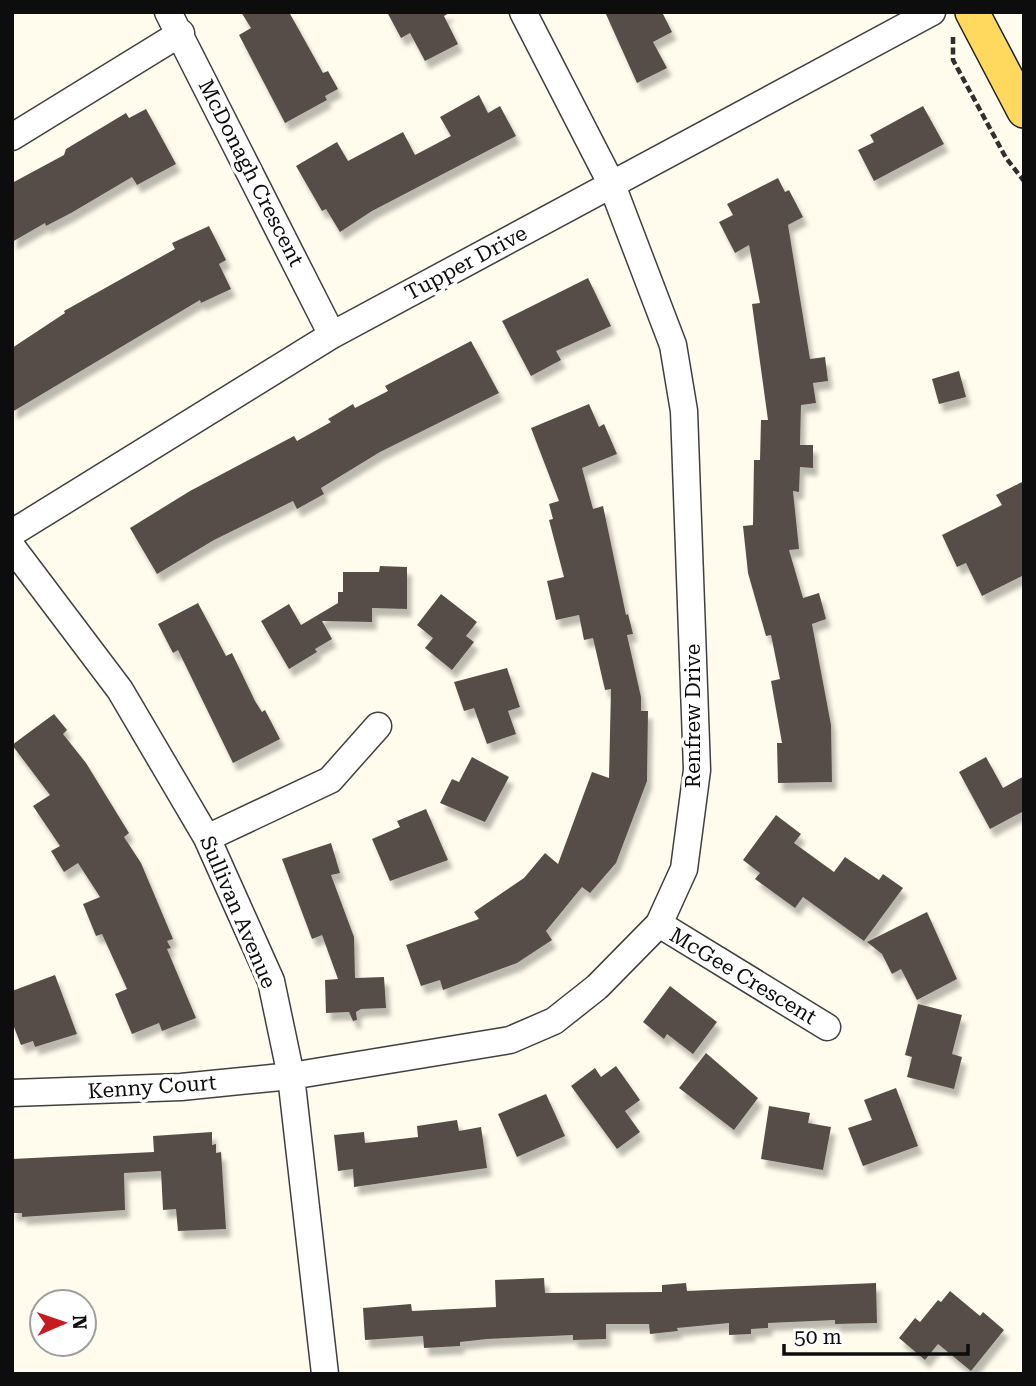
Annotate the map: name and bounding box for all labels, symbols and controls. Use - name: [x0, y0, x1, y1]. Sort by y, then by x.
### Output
- street label: McDonagh Crescent: [194, 76, 309, 270]
- street label: Tupper Drive: [401, 221, 531, 305]
- street label: Renfrew Drive: [681, 644, 705, 788]
- street label: Sullivan Avenue: [195, 832, 281, 992]
- street label: McGee Crescent: [665, 923, 821, 1029]
- street label: Kenny Court: [87, 1071, 217, 1103]
- north arrow: [28, 1288, 98, 1358]
- scale bar: [784, 1312, 968, 1356]
- text: N: [68, 1315, 91, 1331]
- text: 50 m: [794, 1325, 842, 1349]

